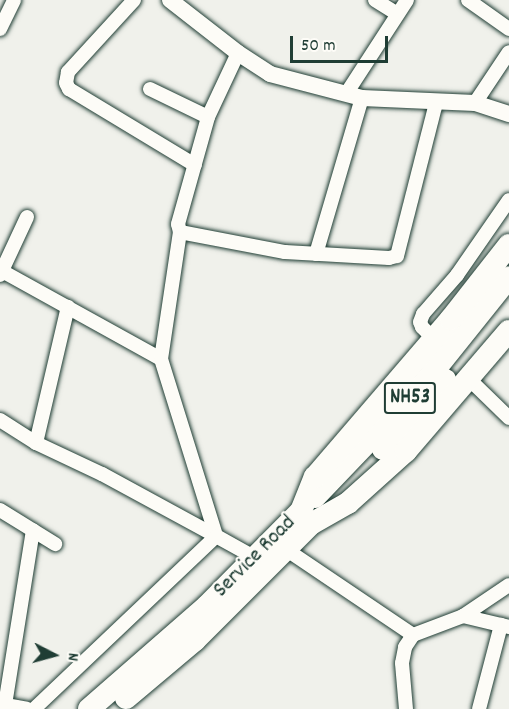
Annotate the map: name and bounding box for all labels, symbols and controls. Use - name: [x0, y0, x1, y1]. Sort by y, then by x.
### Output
- scale bar: [293, 24, 390, 62]
- text: 50 m: [301, 34, 336, 59]
- road number: NH53: [383, 380, 437, 416]
- street label: Service Road: [208, 510, 302, 604]
- north arrow: [24, 625, 84, 685]
- text: N: [61, 652, 84, 662]

